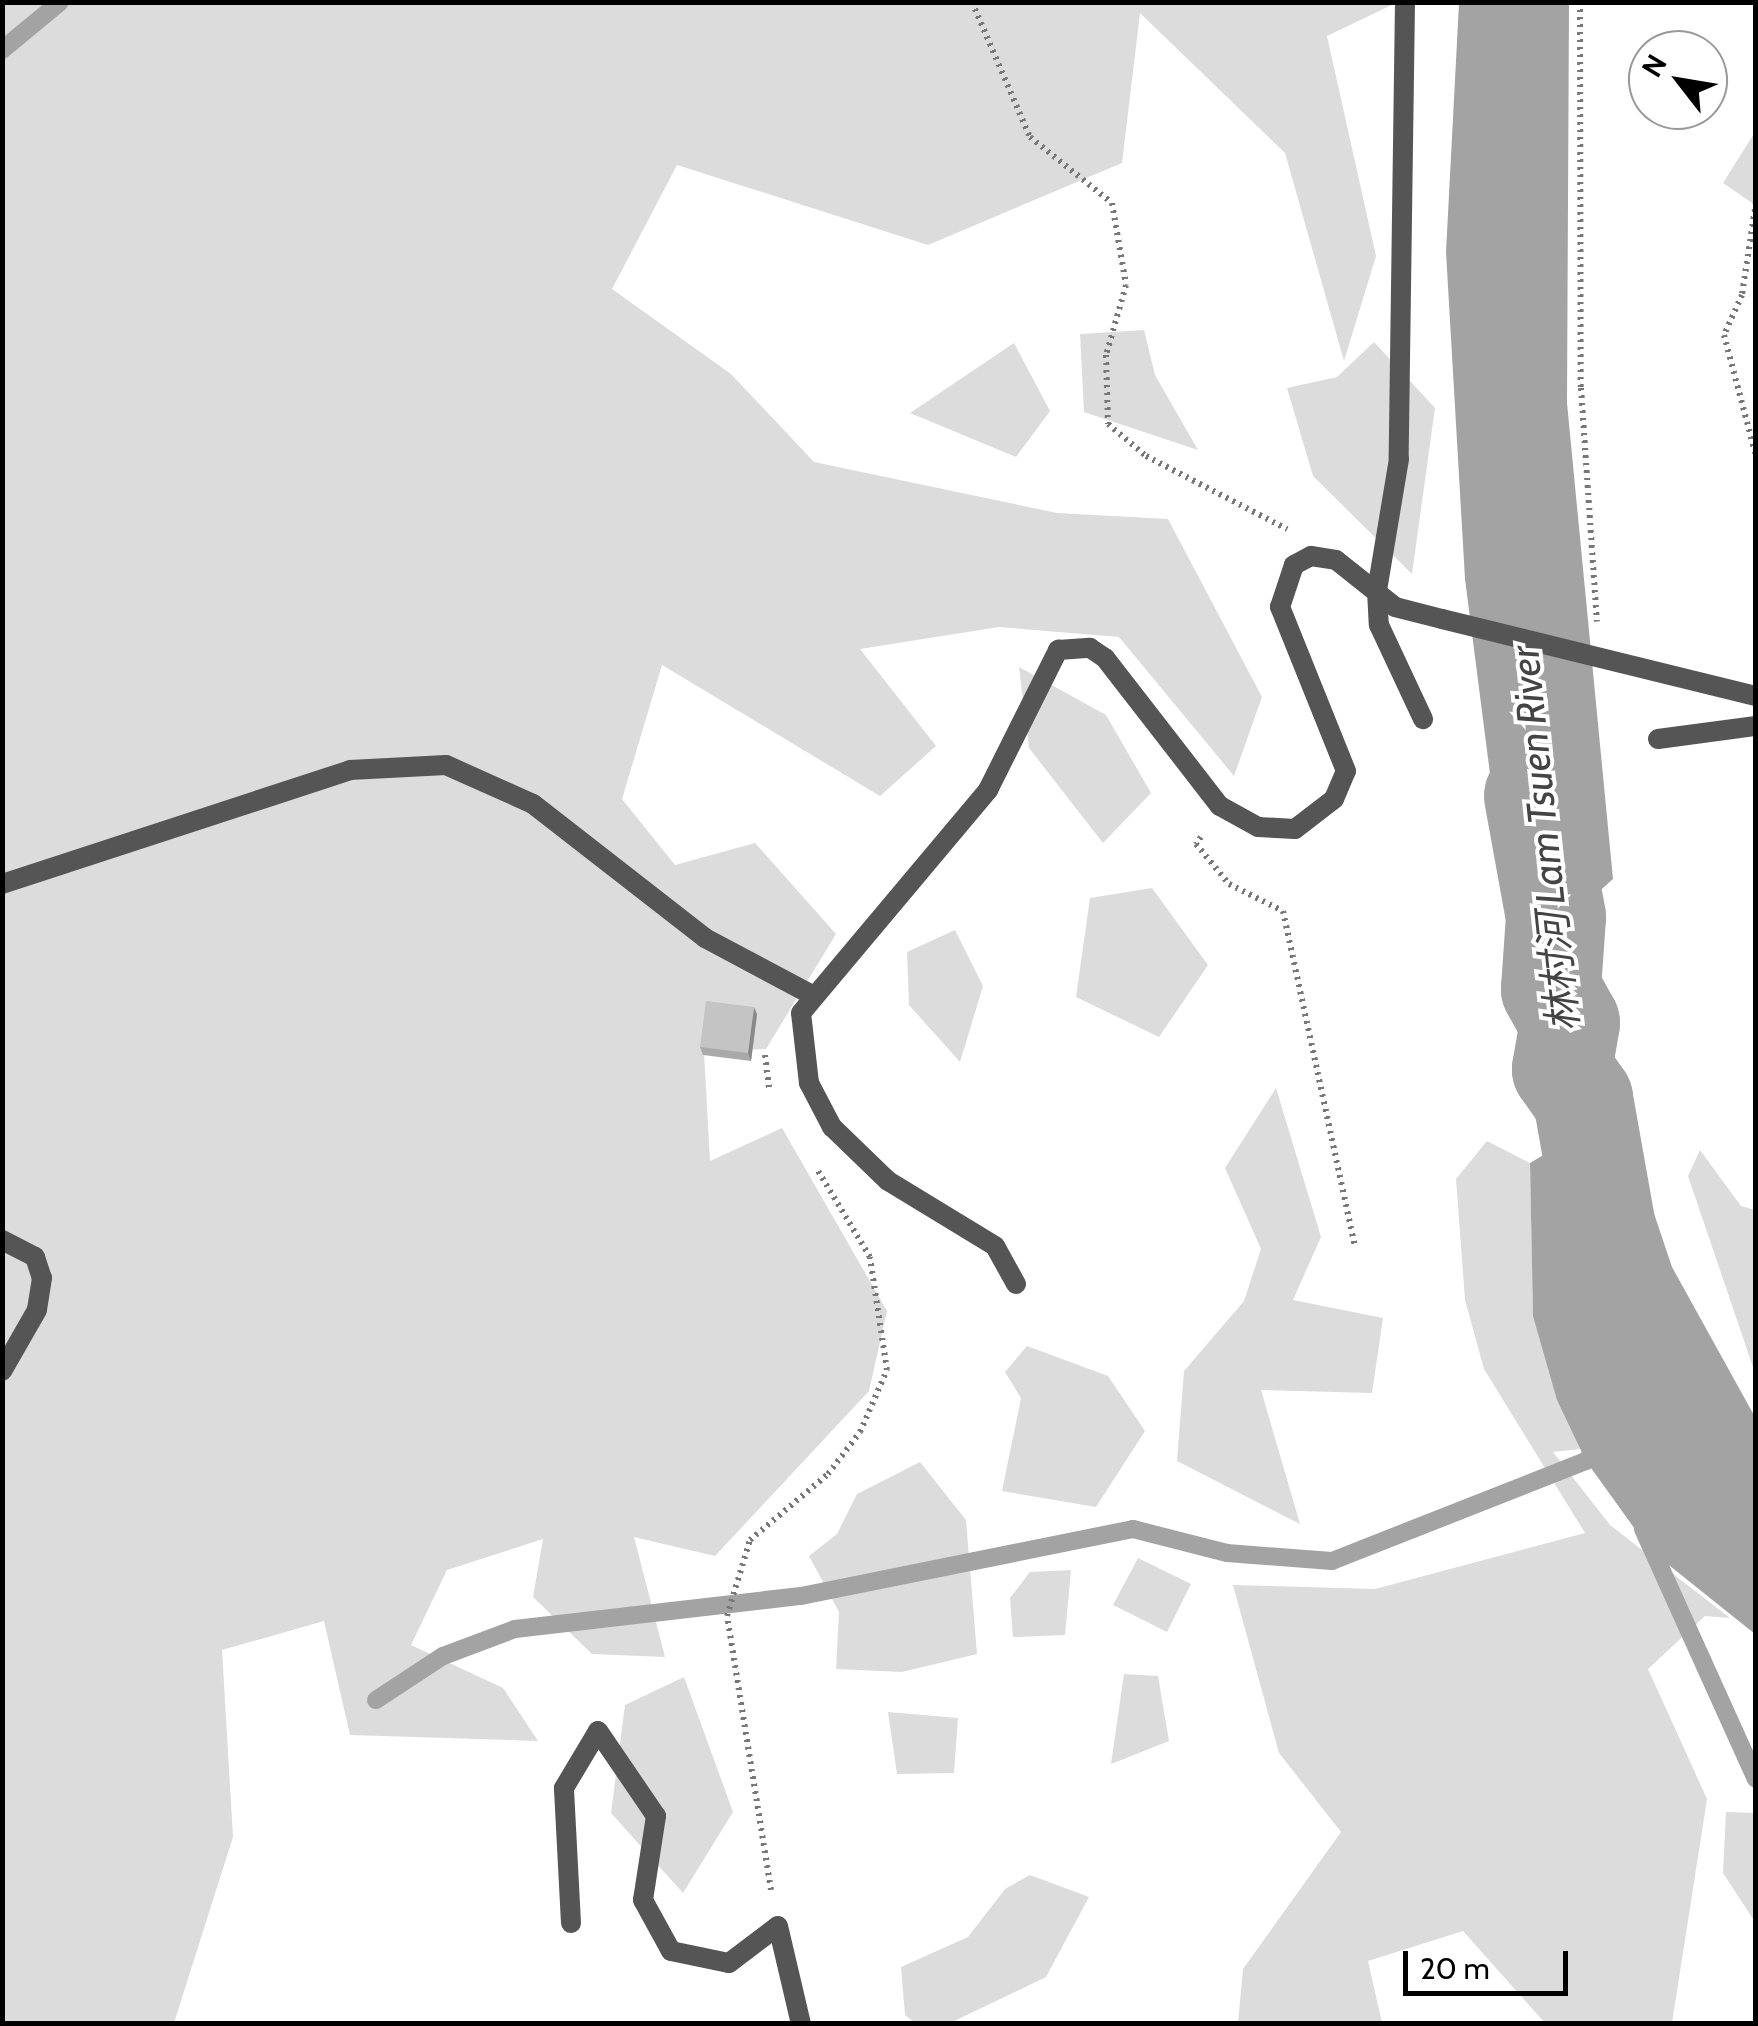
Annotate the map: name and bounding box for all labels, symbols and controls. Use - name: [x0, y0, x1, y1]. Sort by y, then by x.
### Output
- north arrow: [1628, 30, 1728, 130]
- text: N: [1634, 48, 1674, 83]
- water label: 林村河 Lam Tsuen River: [1500, 644, 1588, 1034]
- scale bar: [1408, 1931, 1573, 1993]
- text: 20 m: [1420, 1950, 1490, 1987]

